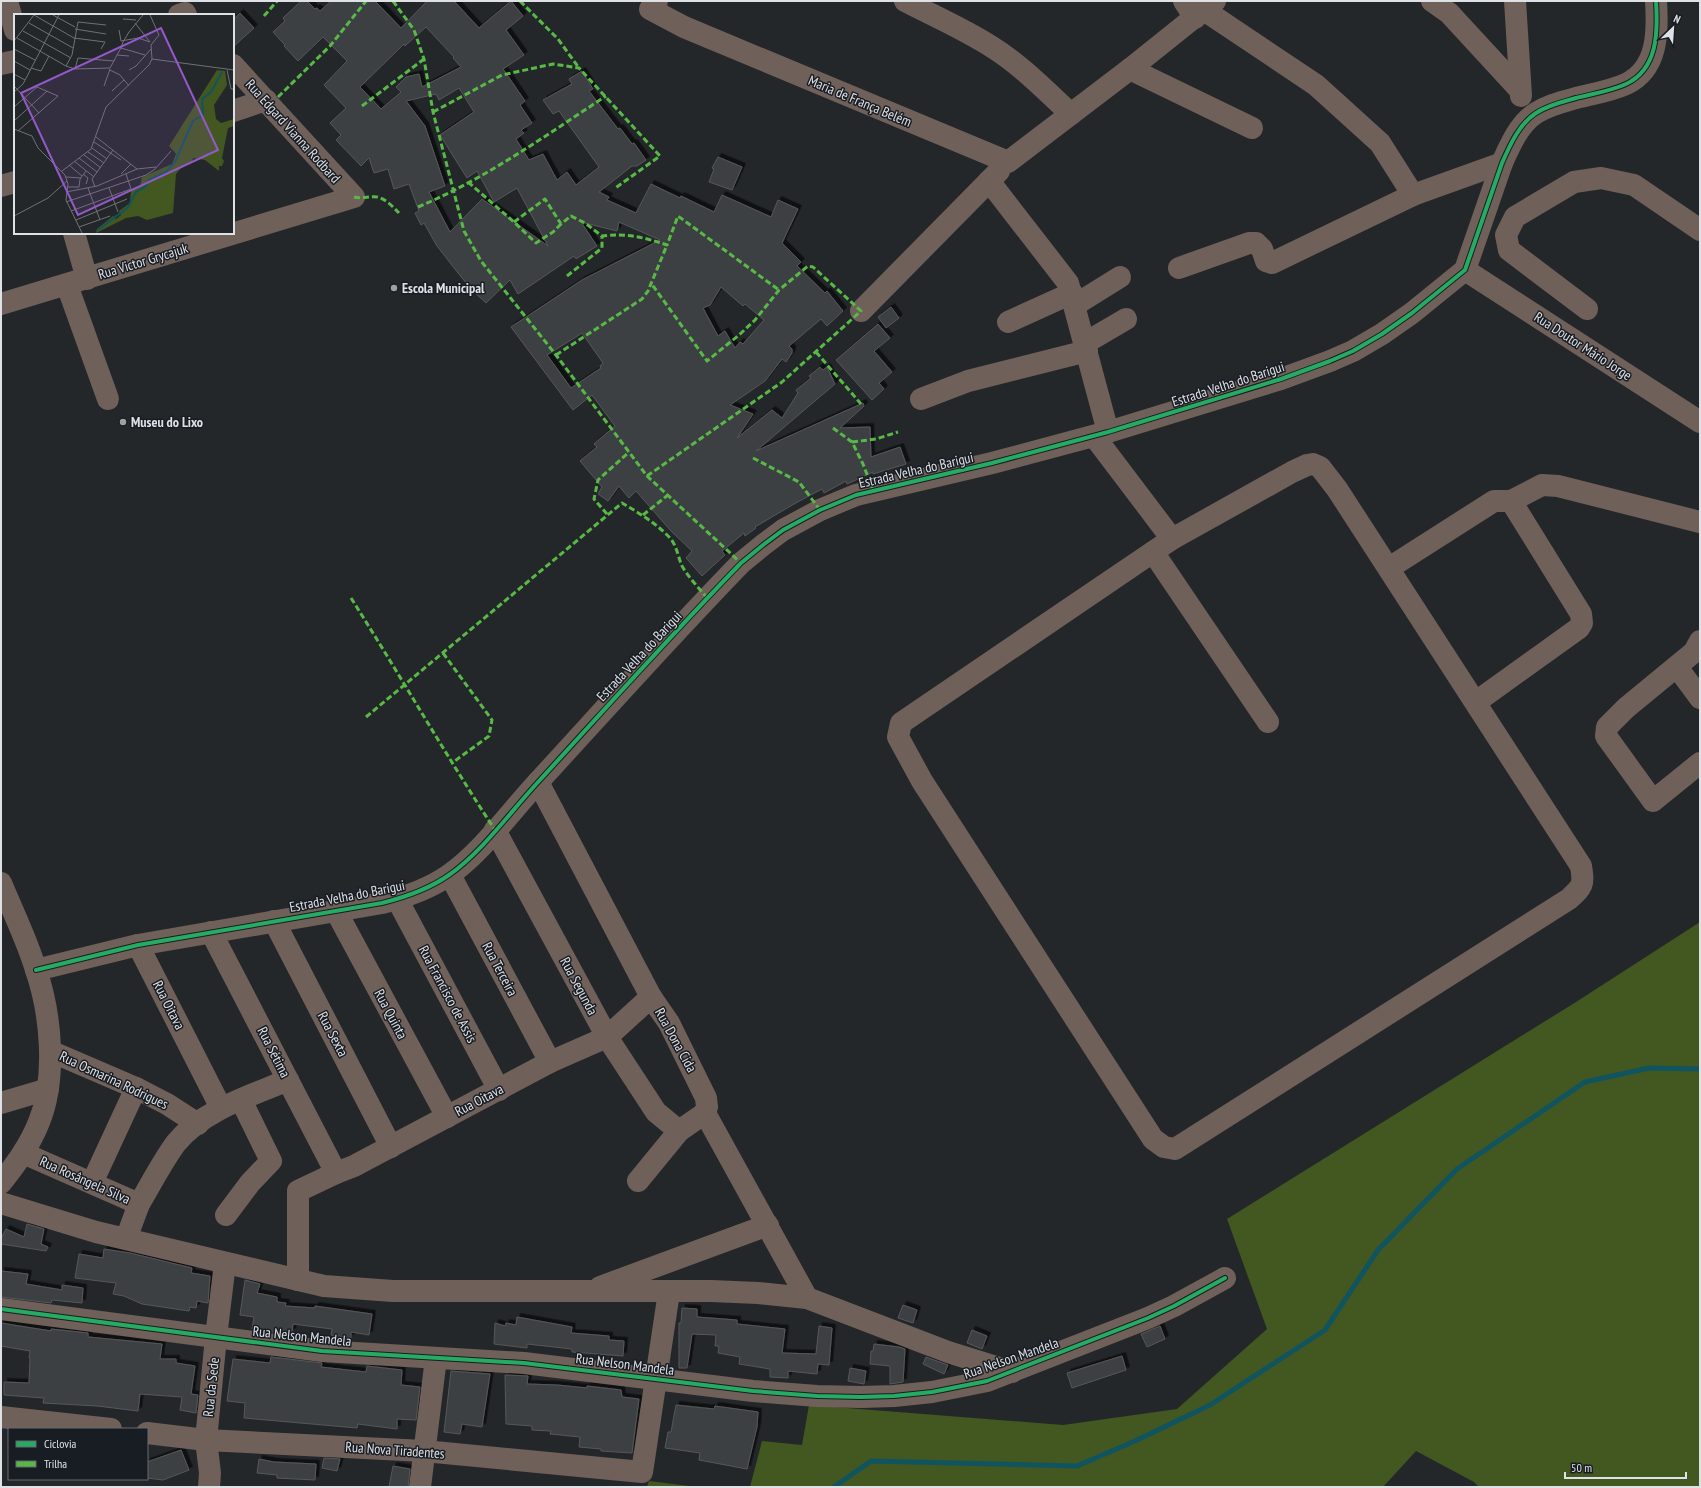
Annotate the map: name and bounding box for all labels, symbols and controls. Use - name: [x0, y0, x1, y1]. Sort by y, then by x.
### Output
- north arrow: [1653, 8, 1693, 48]
- text: N: [1672, 11, 1683, 27]
- inset map: [14, 14, 234, 234]
- street label: Maria de França Belém: [806, 71, 914, 131]
- street label: Rua Edgard Vianna Rodbard: [242, 75, 344, 187]
- street label: Rua Victor Grycajuk: [96, 239, 191, 283]
- place label: Escola Municipal: [402, 279, 485, 297]
- marker: Escola Municipal: [389, 283, 399, 293]
- street label: Rua Doutor Mário Jorge: [1531, 308, 1635, 384]
- street label: Estrada Velha do Barigui: [1169, 357, 1287, 411]
- place label: Museu do Lixo: [131, 413, 203, 431]
- marker: Museu do Lixo: [118, 417, 128, 427]
- street label: Estrada Velha do Barigui: [857, 448, 975, 492]
- street label: Estrada Velha do Barigui: [592, 607, 686, 705]
- street label: Estrada Velha do Barigui: [288, 876, 406, 916]
- street label: Rua Terceira: [478, 939, 522, 999]
- street label: Rua Francisco de Assis: [415, 942, 481, 1046]
- street label: Rua Segunda: [556, 954, 602, 1018]
- street label: Rua Oitava: [149, 977, 189, 1033]
- street label: Rua Quinta: [370, 986, 412, 1042]
- street label: Rua Dona Cida: [651, 1005, 701, 1075]
- street label: Rua Sexta: [314, 1009, 352, 1059]
- street label: Rua Sétima: [254, 1024, 294, 1080]
- street label: Rua Osmarina Rodrigues: [57, 1047, 171, 1113]
- street label: Rua Oitava: [452, 1080, 506, 1120]
- street label: Rua Rosângela Silva: [37, 1152, 133, 1208]
- street label: Rua Nelson Mandela: [252, 1322, 352, 1350]
- street label: Rua Nelson Mandela: [961, 1333, 1061, 1383]
- street label: Rua Nelson Mandela: [575, 1349, 675, 1379]
- street label: Rua da Sede: [199, 1356, 223, 1418]
- legend: [8, 1428, 148, 1480]
- text: Ciclovia: [44, 1436, 76, 1451]
- street label: Rua Nova Tiradentes: [345, 1438, 445, 1462]
- scale bar: [1565, 1454, 1686, 1480]
- text: Trilha: [44, 1456, 67, 1471]
- text: 50 m: [1571, 1460, 1592, 1475]

